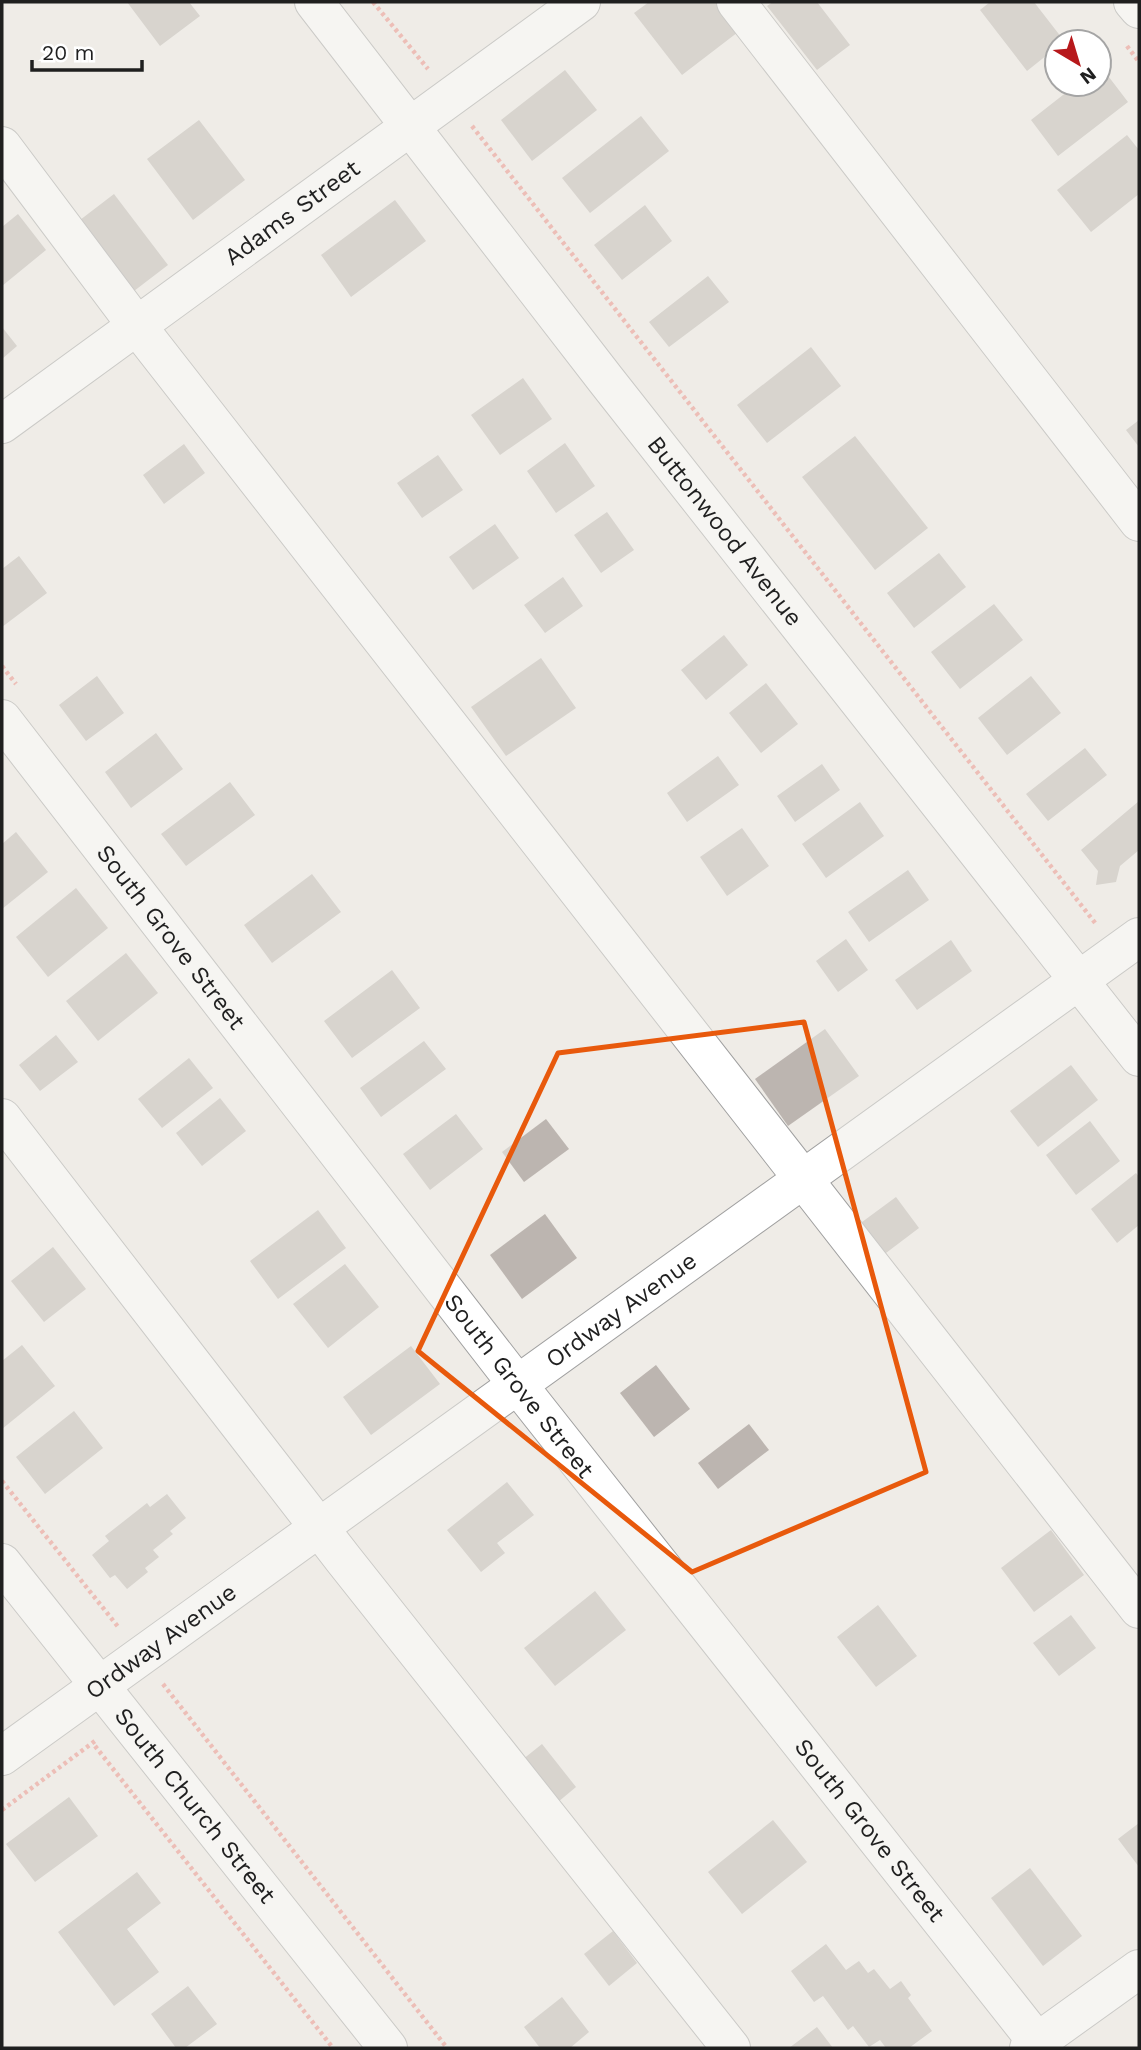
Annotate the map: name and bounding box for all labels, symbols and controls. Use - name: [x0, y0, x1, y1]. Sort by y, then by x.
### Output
- scale bar: [32, 28, 142, 72]
- north arrow: [1043, 28, 1113, 98]
- text: 20 m: [42, 40, 94, 65]
- text: N: [1076, 63, 1101, 89]
- street label: Adams Street: [219, 154, 365, 271]
- street label: Buttonwood Avenue: [642, 431, 808, 632]
- street label: South Grove Street: [91, 839, 251, 1035]
- street label: Ordway Avenue: [540, 1246, 702, 1374]
- street label: South Grove Street: [439, 1288, 600, 1484]
- street label: Ordway Avenue: [80, 1578, 242, 1705]
- street label: South Church Street: [109, 1702, 281, 1909]
- street label: South Grove Street: [789, 1733, 951, 1927]

